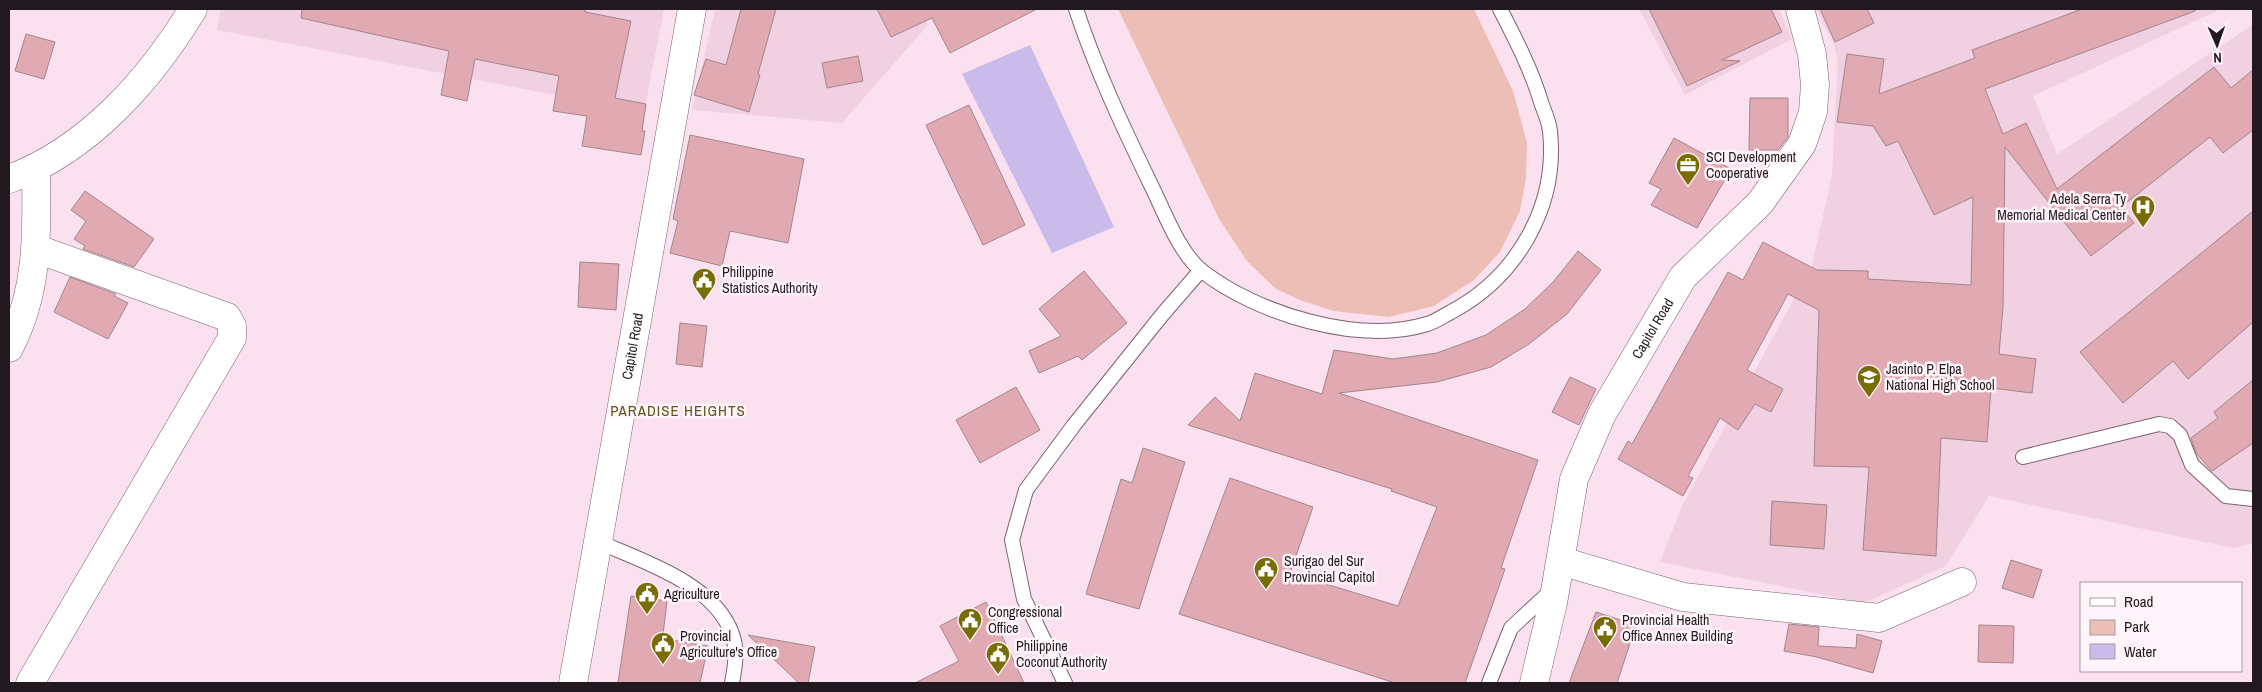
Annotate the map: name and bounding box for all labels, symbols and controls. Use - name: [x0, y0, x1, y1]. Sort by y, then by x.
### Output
- north arrow: [2192, 20, 2242, 70]
- text: N: [2213, 49, 2222, 67]
- place label: SCI Development Cooperative: [1706, 148, 1796, 182]
- office icon: SCI Development Cooperative: [1675, 152, 1701, 186]
- place label: Adela Serra Ty Memorial Medical Center: [1997, 190, 2126, 224]
- hospital icon: Adela Serra Ty Memorial Medical Center: [2130, 194, 2156, 228]
- place label: Philippine Statistics Authority: [722, 263, 818, 297]
- public building icon: Philippine Statistics Authority: [691, 267, 717, 301]
- street label: Capitol Road: [1628, 295, 1677, 362]
- street label: Capitol Road: [618, 312, 647, 381]
- place label: Jacinto P. Elpa National High School: [1886, 360, 1995, 394]
- school or university icon: Jacinto P. Elpa National High School: [1856, 364, 1882, 398]
- district label: PARADISE HEIGHTS: [610, 400, 746, 421]
- place label: Surigao del Sur Provincial Capitol: [1284, 552, 1375, 586]
- public building icon: Surigao del Sur Provincial Capitol: [1253, 556, 1279, 590]
- public building icon: Agriculture: [634, 581, 660, 615]
- legend: [2080, 582, 2242, 672]
- place label: Agriculture: [663, 585, 720, 603]
- text: Road: [2124, 591, 2153, 612]
- place label: Congressional Office: [988, 603, 1062, 637]
- public building icon: Congressional Office: [957, 607, 983, 641]
- place label: Provincial Health Office Annex Building: [1622, 611, 1733, 645]
- public building icon: Provincial Health Office Annex Building: [1592, 615, 1618, 649]
- text: Park: [2124, 616, 2150, 637]
- place label: Provincial Agriculture's Office: [679, 627, 777, 661]
- public building icon: Provincial Agriculture's Office: [650, 631, 676, 665]
- place label: Philippine Coconut Authority: [1016, 637, 1108, 671]
- public building icon: Philippine Coconut Authority: [985, 641, 1011, 675]
- text: Water: [2124, 641, 2156, 662]

